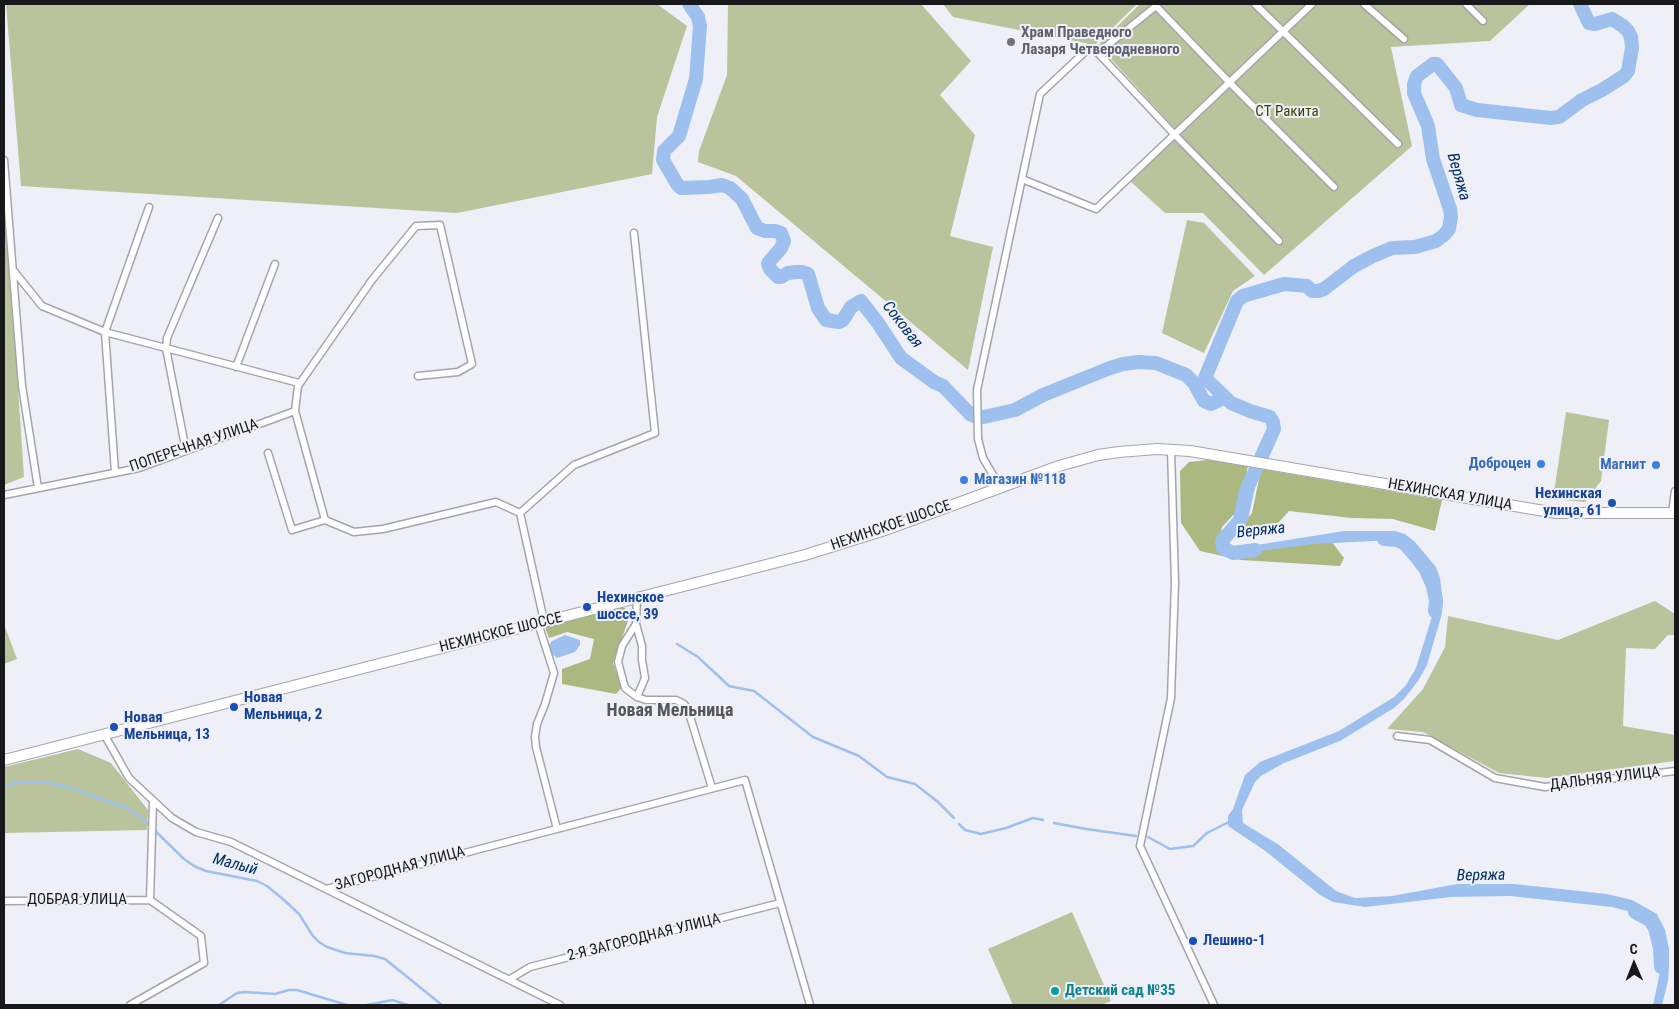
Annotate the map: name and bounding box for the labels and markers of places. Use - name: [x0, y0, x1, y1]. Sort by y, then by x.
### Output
- place label: Храм Праведного Лазаря Четверодневного: [1021, 24, 1180, 59]
- marker: Храм Праведного Лазаря Четверодневного: [1005, 36, 1017, 48]
- place label: Доброцен: [1469, 455, 1531, 473]
- place label: Магнит: [1600, 456, 1646, 474]
- marker: Доброцен: [1535, 458, 1547, 470]
- marker: Магнит: [1650, 459, 1662, 471]
- place label: Магазин №118: [974, 471, 1066, 489]
- marker: Магазин №118: [958, 474, 970, 486]
- place label: Нехинская улица, 61: [1535, 485, 1602, 520]
- marker: Нехинская улица, 61: [1606, 497, 1618, 509]
- place label: Нехинское шоссе, 39: [597, 589, 664, 624]
- marker: Нехинское шоссе, 39: [581, 601, 593, 613]
- place label: Новая Мельница, 2: [244, 689, 322, 724]
- marker: Новая Мельница, 2: [228, 701, 240, 713]
- place label: Новая Мельница, 13: [124, 709, 210, 744]
- marker: Новая Мельница, 13: [108, 721, 120, 733]
- place label: Лешино-1: [1203, 932, 1266, 950]
- marker: Лешино-1: [1187, 935, 1199, 947]
- place label: Детский сад №35: [1065, 982, 1175, 1000]
- marker: Детский сад №35: [1049, 985, 1061, 997]

